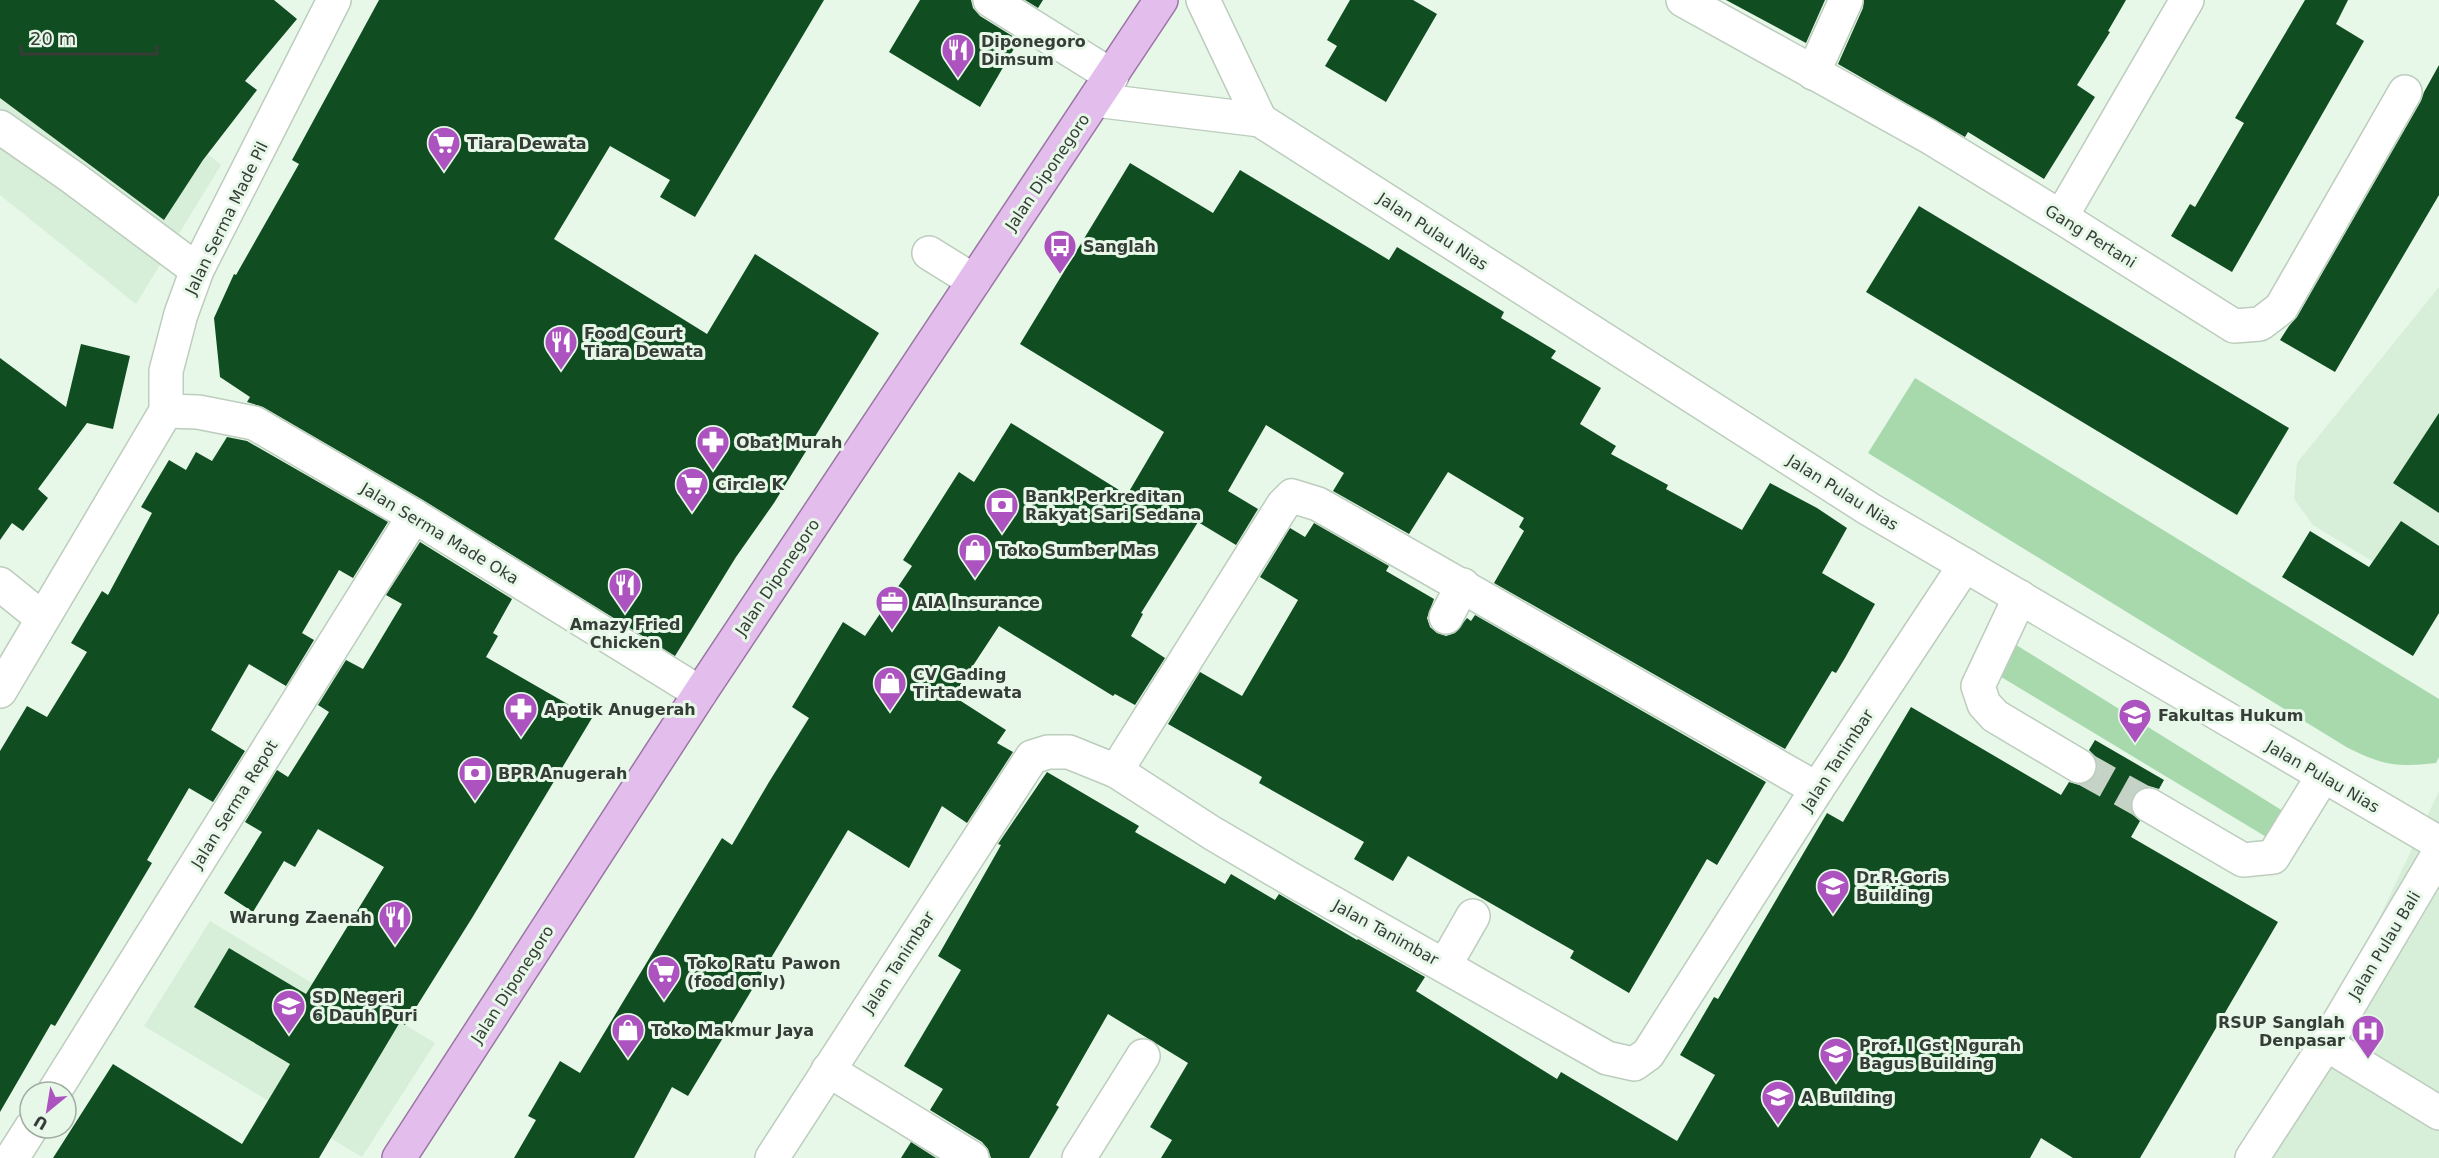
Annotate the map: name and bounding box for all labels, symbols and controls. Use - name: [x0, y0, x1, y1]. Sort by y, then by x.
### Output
- scale bar: [21, 18, 158, 56]
- text: 20 m: [30, 28, 76, 49]
- restaurant icon: Diponegoro Dimsum: [940, 32, 976, 79]
- place label: Diponegoro Dimsum: [981, 32, 1086, 69]
- street label: Jalan Diponegoro: [1001, 110, 1093, 235]
- supermarket icon: Tiara Dewata: [426, 125, 462, 172]
- place label: Tiara Dewata: [467, 134, 587, 153]
- street label: Jalan Serma Made Pil: [181, 139, 272, 299]
- street label: Jalan Pulau Nias: [1373, 188, 1491, 274]
- street label: Gang Pertani: [2042, 201, 2140, 272]
- bus stop icon: Sanglah: [1042, 228, 1078, 275]
- place label: Sanglah: [1083, 237, 1156, 256]
- restaurant icon: Food Court Tiara Dewata: [543, 324, 579, 371]
- place label: Food Court Tiara Dewata: [584, 324, 704, 361]
- pharmacy icon: Obat Murah: [695, 424, 731, 471]
- place label: Obat Murah: [736, 433, 842, 452]
- street label: Jalan Pulau Nias: [1783, 450, 1902, 534]
- supermarket icon: Circle K: [674, 466, 710, 513]
- place label: Circle K: [715, 475, 785, 494]
- street label: Jalan Serma Made Oka: [356, 478, 522, 588]
- bank icon: Bank Perkreditan Rakyat Sari Sedana: [984, 487, 1020, 534]
- place label: Bank Perkreditan Rakyat Sari Sedana: [1025, 487, 1201, 524]
- street label: Jalan Diponegoro: [731, 515, 823, 640]
- shop icon: Toko Sumber Mas: [957, 532, 993, 579]
- place label: Toko Sumber Mas: [998, 541, 1156, 560]
- restaurant icon: Amazy Fried Chicken: [607, 567, 643, 614]
- office icon: AIA Insurance: [874, 584, 910, 631]
- place label: AIA Insurance: [915, 593, 1040, 612]
- place label: Amazy Fried Chicken: [570, 615, 680, 652]
- shop icon: CV Gading Tirtadewata: [872, 665, 908, 712]
- place label: CV Gading Tirtadewata: [913, 665, 1022, 702]
- pharmacy icon: Apotik Anugerah: [503, 691, 539, 738]
- school or university icon: Fakultas Hukum: [2117, 697, 2153, 744]
- place label: Apotik Anugerah: [544, 700, 696, 719]
- street label: Jalan Tanimbar: [1797, 705, 1878, 816]
- place label: Fakultas Hukum: [2158, 706, 2303, 725]
- street label: Jalan Pulau Nias: [2262, 736, 2383, 817]
- street label: Jalan Serma Repot: [187, 737, 281, 873]
- bank icon: BPR Anugerah: [457, 755, 493, 802]
- place label: BPR Anugerah: [498, 764, 627, 783]
- school or university icon: Dr.R.Goris Building: [1815, 868, 1851, 915]
- place label: Dr.R.Goris Building: [1856, 868, 1947, 905]
- street label: Jalan Pulau Bali: [2344, 888, 2424, 1004]
- street label: Jalan Tanimbar: [1329, 895, 1442, 969]
- restaurant icon: Warung Zaenah: [377, 899, 413, 946]
- street label: Jalan Tanimbar: [858, 907, 939, 1018]
- place label: Warung Zaenah: [230, 908, 372, 927]
- street label: Jalan Diponegoro: [467, 922, 558, 1048]
- supermarket icon: Toko Ratu Pawon (food only): [646, 954, 682, 1001]
- place label: Toko Ratu Pawon (food only): [687, 954, 841, 991]
- school or university icon: SD Negeri 6 Dauh Puri: [271, 988, 307, 1035]
- place label: SD Negeri 6 Dauh Puri: [312, 988, 418, 1025]
- shop icon: Toko Makmur Jaya: [610, 1012, 646, 1059]
- place label: RSUP Sanglah Denpasar: [2218, 1013, 2345, 1050]
- hospital icon: RSUP Sanglah Denpasar: [2350, 1013, 2386, 1060]
- place label: Toko Makmur Jaya: [651, 1021, 814, 1040]
- school or university icon: Prof. I Gst Ngurah Bagus Building: [1818, 1036, 1854, 1083]
- place label: Prof. I Gst Ngurah Bagus Building: [1859, 1036, 2021, 1073]
- school or university icon: A Building: [1760, 1079, 1796, 1126]
- north arrow: [18, 1080, 78, 1140]
- place label: A Building: [1801, 1088, 1893, 1107]
- text: U: [30, 1111, 51, 1134]

